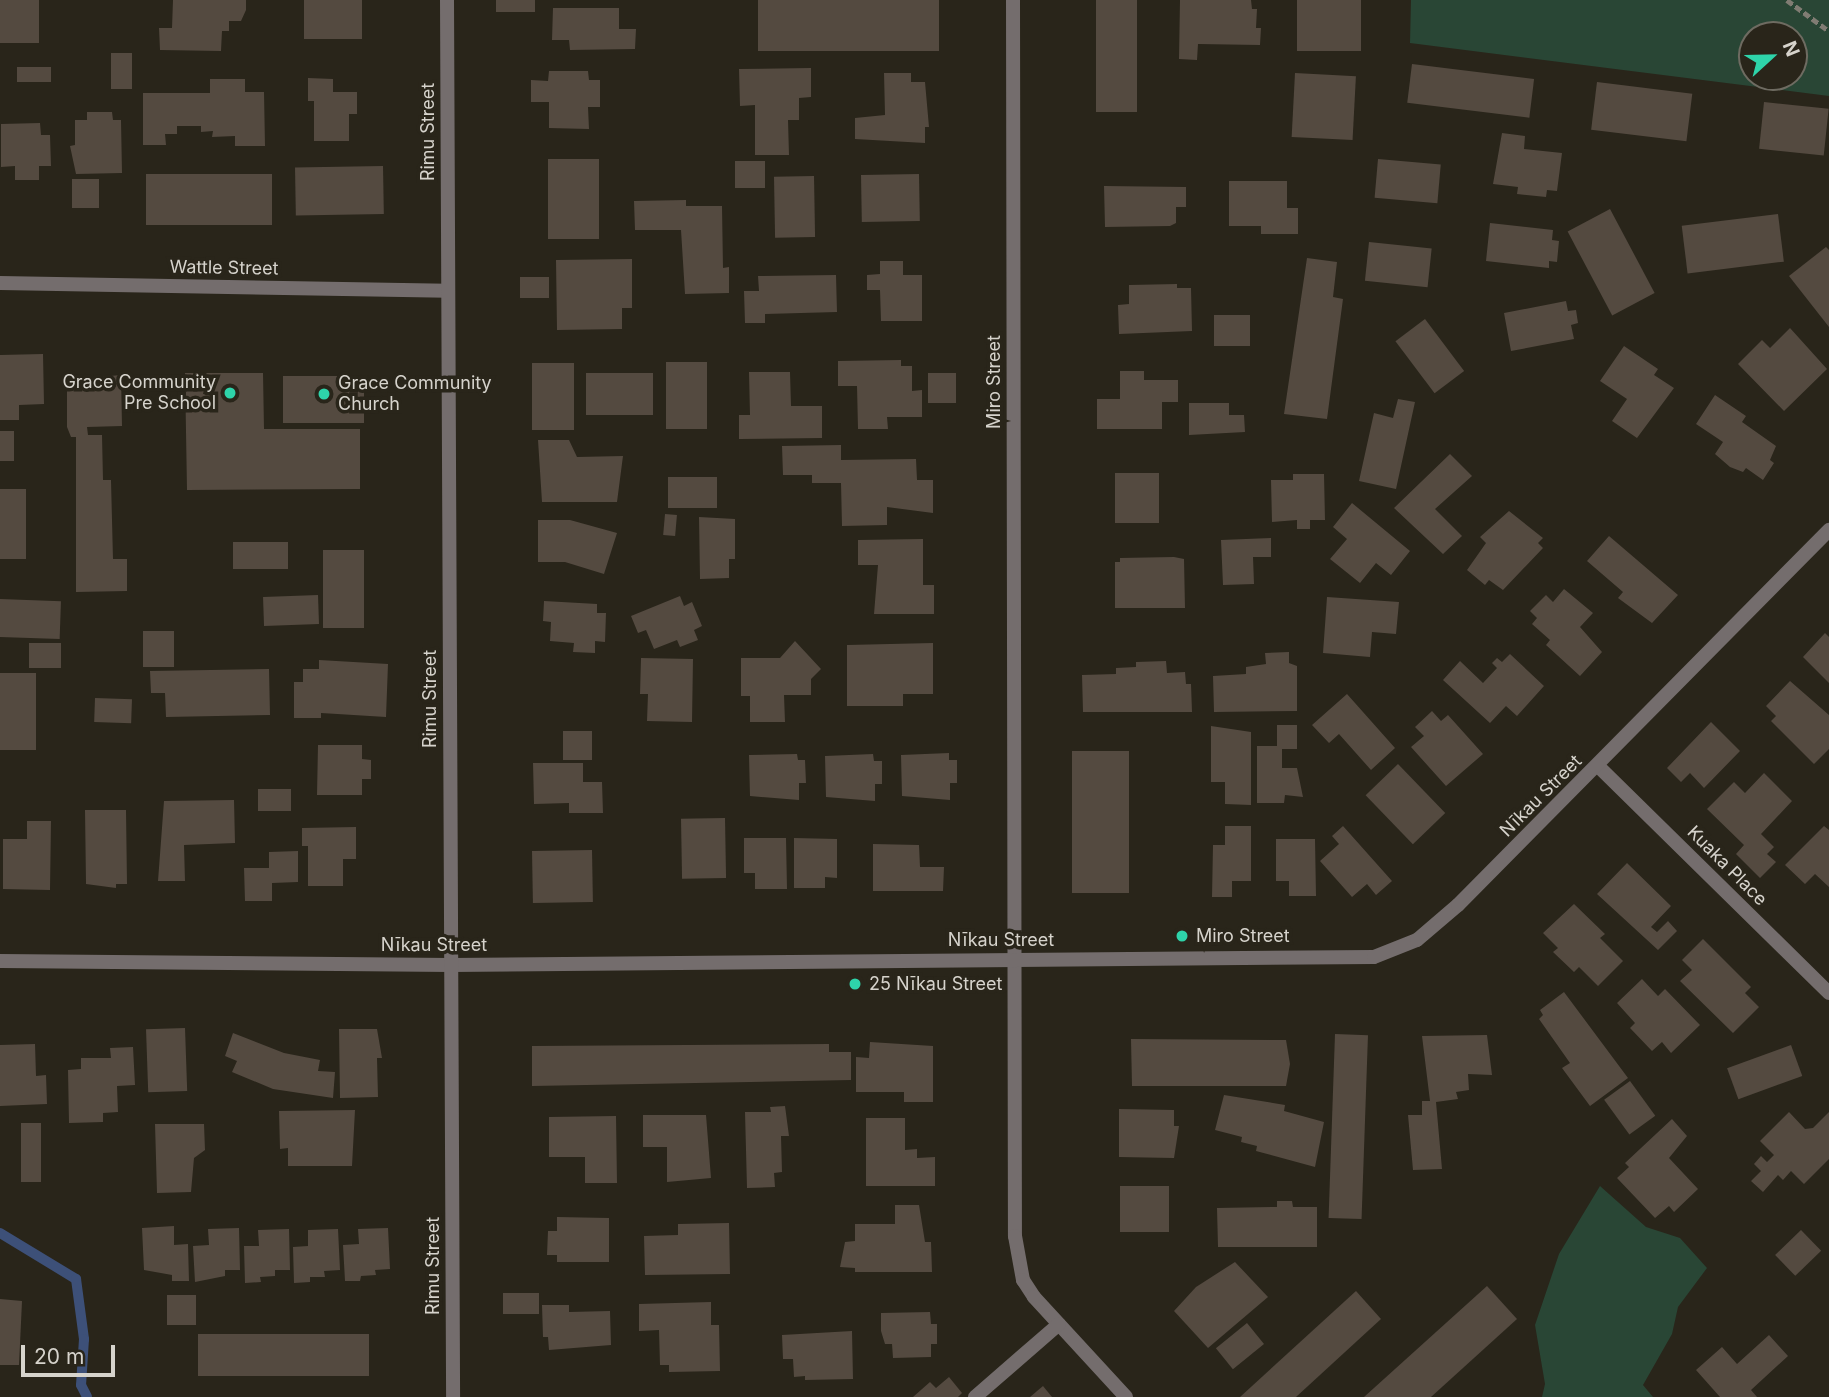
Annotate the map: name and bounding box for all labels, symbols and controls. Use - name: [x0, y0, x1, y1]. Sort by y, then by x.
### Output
- north arrow: [1738, 21, 1808, 91]
- text: N: [1778, 38, 1804, 60]
- street label: Rimu Street: [417, 83, 439, 181]
- street label: Wattle Street: [169, 256, 279, 280]
- street label: Miro Street: [983, 335, 1005, 429]
- place label: Grace Community Pre School: [62, 372, 216, 414]
- place label: Grace Community Church: [338, 373, 492, 416]
- marker: Grace Community Pre School: [222, 385, 238, 401]
- marker: Grace Community Church: [316, 386, 332, 402]
- street label: Rimu Street: [419, 650, 441, 748]
- street label: Nīkau Street: [1496, 751, 1586, 841]
- street label: Kuaka Place: [1683, 822, 1771, 910]
- place label: Miro Street: [1196, 925, 1290, 947]
- marker: Miro Street: [1174, 928, 1190, 944]
- street label: Nīkau Street: [948, 929, 1054, 951]
- street label: Nīkau Street: [381, 934, 487, 956]
- place label: 25 Nīkau Street: [869, 973, 1002, 995]
- marker: 25 Nīkau Street: [847, 976, 863, 992]
- street label: Rimu Street: [422, 1217, 444, 1315]
- scale bar: [24, 1330, 119, 1374]
- text: 20 m: [34, 1344, 84, 1369]

